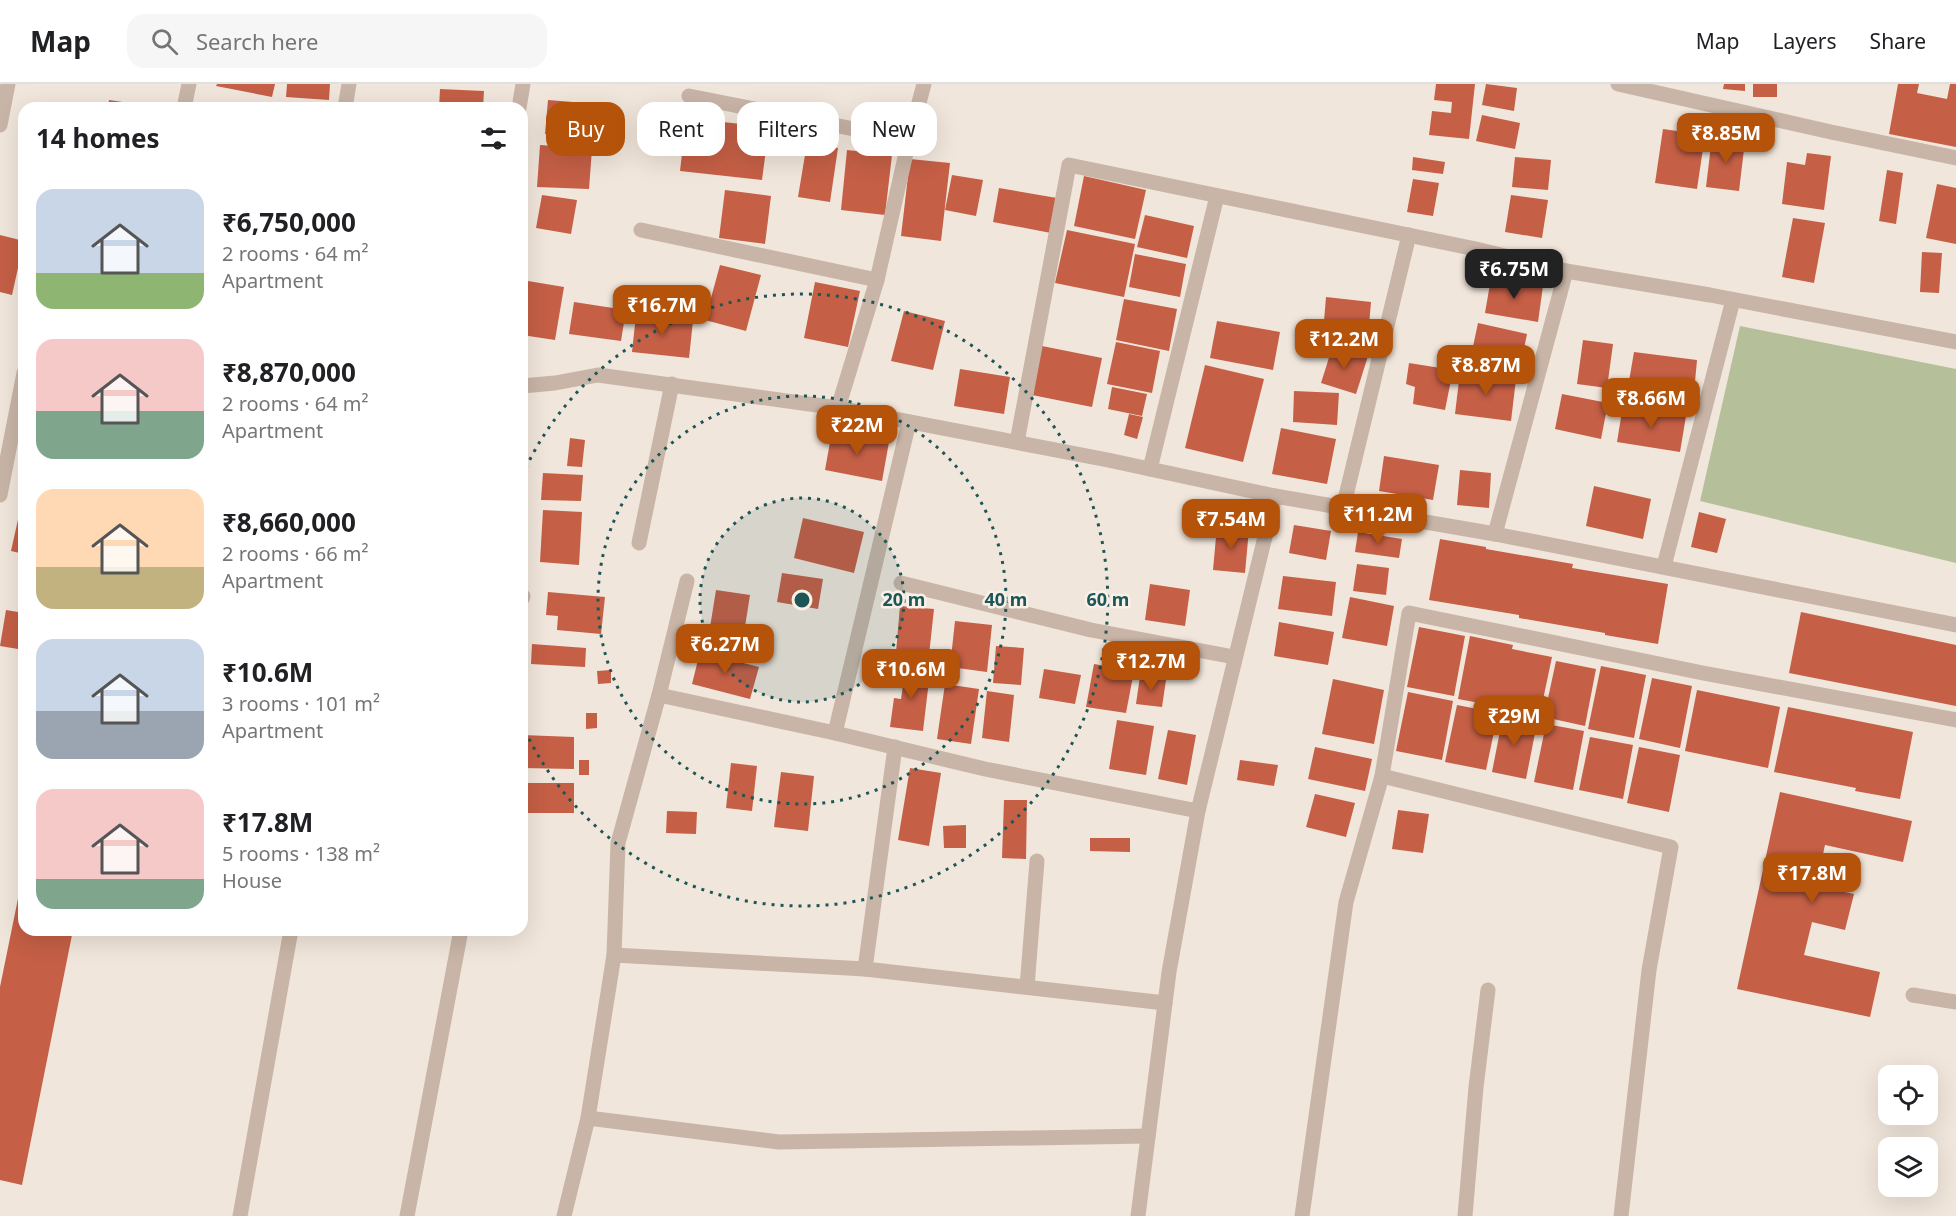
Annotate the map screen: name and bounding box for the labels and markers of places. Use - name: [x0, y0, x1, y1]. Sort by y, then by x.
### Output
- pin: ₹8.85M: [1677, 113, 1775, 164]
- pin: ₹6.75M: [1465, 249, 1563, 300]
- pin: ₹16.7M: [613, 285, 711, 336]
- pin: ₹12.2M: [1295, 319, 1393, 370]
- pin: ₹8.87M: [1437, 345, 1535, 396]
- pin: ₹8.66M: [1602, 378, 1700, 429]
- pin: ₹22M: [821, 405, 893, 456]
- pin: ₹11.2M: [1329, 494, 1427, 545]
- pin: ₹7.54M: [1182, 499, 1280, 550]
- centre of rings: [792, 590, 812, 610]
- pin: ₹6.27M: [676, 624, 774, 675]
- pin: ₹12.7M: [1102, 641, 1200, 692]
- pin: ₹10.6M: [862, 649, 960, 700]
- pin: ₹29M: [1478, 696, 1550, 747]
- pin: ₹17.8M: [1763, 853, 1861, 904]

